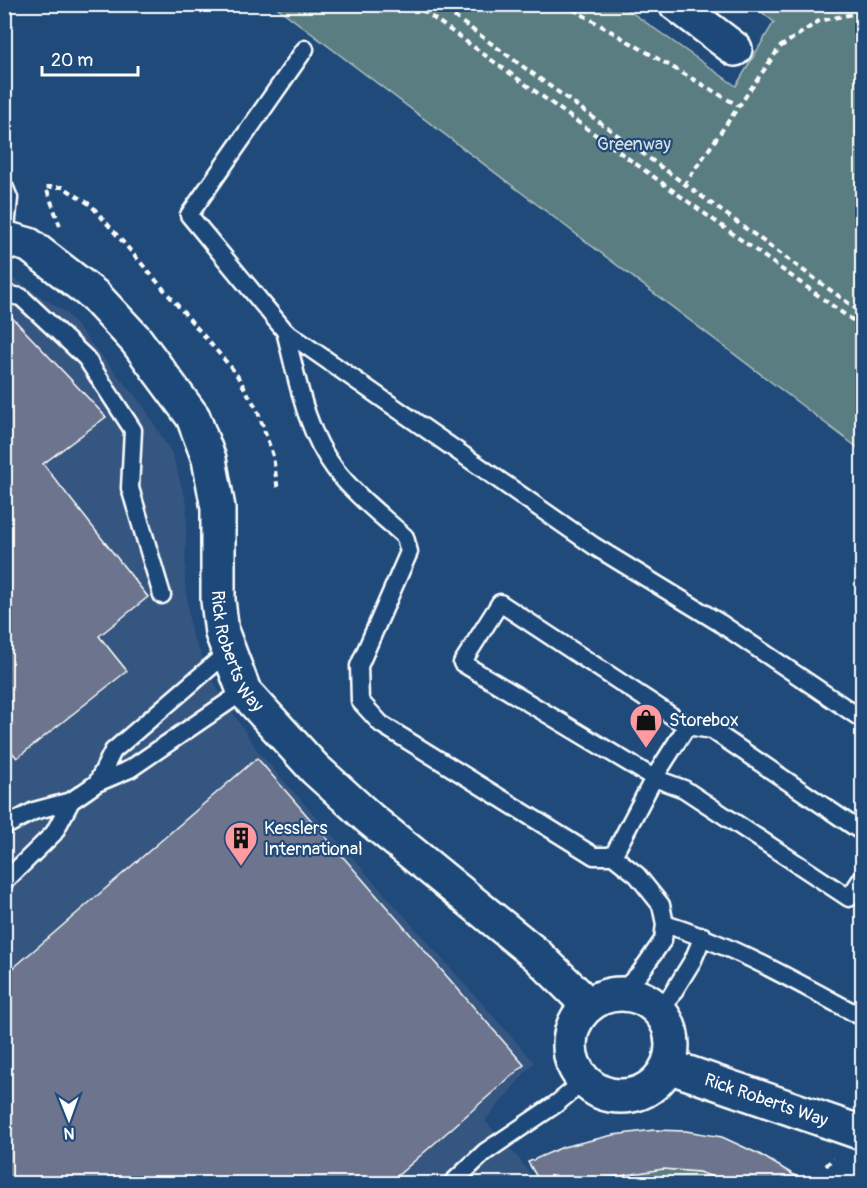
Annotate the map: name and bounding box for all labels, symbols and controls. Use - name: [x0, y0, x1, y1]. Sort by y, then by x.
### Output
- scale bar: [42, 39, 138, 77]
- text: 20 m: [51, 49, 93, 72]
- park label: Greenway: [597, 133, 671, 156]
- street label: Rick Roberts Way: [207, 590, 269, 717]
- shop icon: Storebox: [628, 702, 664, 749]
- place label: Storebox: [669, 709, 739, 732]
- place label: Kesslers International: [264, 817, 362, 861]
- building icon: Kesslers International: [223, 820, 259, 867]
- street label: Rick Roberts Way: [702, 1068, 831, 1132]
- north arrow: [39, 1089, 99, 1149]
- text: N: [63, 1123, 75, 1143]

